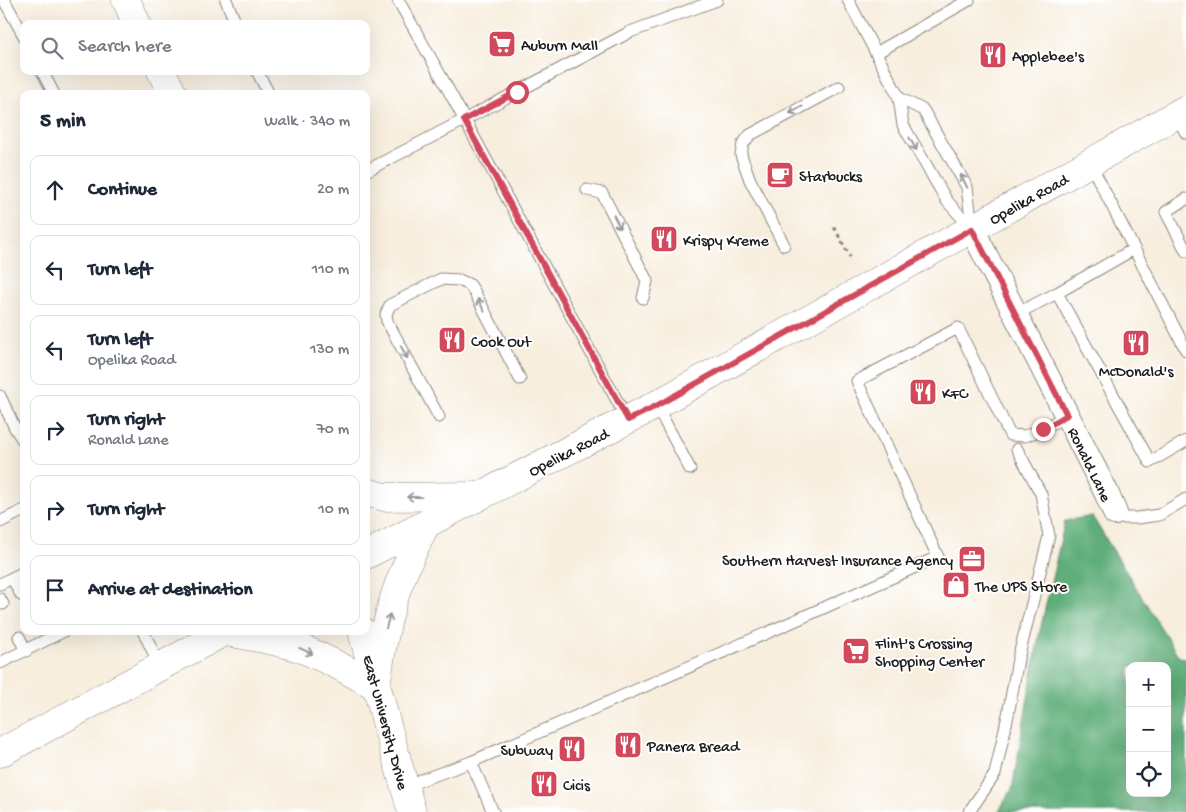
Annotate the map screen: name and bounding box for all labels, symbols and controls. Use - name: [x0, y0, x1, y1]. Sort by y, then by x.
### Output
- search box: [20, 20, 370, 75]
- supermarket icon: Auburn Mall: [487, 29, 517, 59]
- icon: search: [38, 34, 66, 62]
- text: Search here: [78, 36, 172, 59]
- place label: Auburn Mall: [521, 38, 598, 57]
- restaurant icon: Applebee's: [978, 40, 1008, 70]
- place label: Applebee's: [1012, 49, 1085, 68]
- route start: [506, 81, 529, 104]
- one-way arrow: [789, 106, 804, 115]
- text: 5 min: [40, 110, 85, 135]
- text: Walk · 340 m: [264, 113, 350, 132]
- one-way arrow: [909, 136, 919, 150]
- cafe icon: Starbucks: [765, 160, 795, 190]
- place label: Starbucks: [799, 169, 863, 188]
- street label: Opelika Road: [987, 171, 1074, 231]
- one-way arrow: [959, 174, 969, 189]
- icon: ahead: [41, 176, 69, 204]
- text: Continue: [88, 179, 157, 202]
- text: 20 m: [317, 181, 349, 200]
- one-way arrow: [613, 214, 622, 229]
- restaurant icon: Krispy Kreme: [649, 224, 679, 254]
- place label: Krispy Kreme: [683, 233, 769, 252]
- icon: left: [41, 256, 69, 284]
- text: Turn left: [88, 259, 152, 282]
- text: 110 m: [312, 261, 349, 280]
- one-way arrow: [476, 298, 486, 313]
- restaurant icon: Cook Out: [437, 325, 467, 355]
- restaurant icon: McDonald's: [1121, 328, 1151, 358]
- text: Turn left: [88, 329, 152, 352]
- place label: Cook Out: [471, 334, 532, 353]
- icon: left: [41, 336, 69, 364]
- text: 130 m: [310, 341, 349, 360]
- one-way arrow: [400, 344, 409, 359]
- text: Opelika Road: [88, 352, 176, 371]
- place label: McDonald's: [1099, 364, 1174, 383]
- restaurant icon: KFC: [908, 377, 938, 407]
- place label: KFC: [942, 386, 969, 405]
- text: Turn right: [88, 409, 164, 432]
- icon: right: [41, 416, 69, 444]
- route end: [1032, 418, 1055, 441]
- text: 70 m: [316, 421, 349, 440]
- street label: Opelika Road: [526, 425, 614, 482]
- street label: Ronald Lane: [1062, 425, 1114, 507]
- text: Ronald Lane: [88, 432, 168, 451]
- one-way arrow: [406, 492, 422, 502]
- icon: right: [41, 496, 69, 524]
- text: Turn right: [88, 499, 164, 522]
- text: 10 m: [318, 501, 349, 520]
- office icon: Southern Harvest Insurance Agency: [957, 544, 987, 574]
- place label: Southern Harvest Insurance Agency: [722, 553, 953, 572]
- shop icon: The UPS Store: [941, 570, 971, 600]
- icon: arrive: [41, 576, 69, 604]
- text: Arrive at destination: [88, 579, 252, 602]
- place label: The UPS Store: [974, 579, 1068, 598]
- one-way arrow: [383, 613, 393, 629]
- supermarket icon: Flint's Crossing Shopping Center: [841, 636, 871, 666]
- place label: Flint's Crossing Shopping Center: [874, 636, 985, 673]
- one-way arrow: [298, 647, 313, 657]
- street label: East University Drive: [356, 653, 411, 793]
- map controls: [1126, 662, 1171, 797]
- button: +: [1126, 662, 1171, 707]
- button: −: [1126, 707, 1171, 752]
- restaurant icon: Panera Bread: [613, 730, 643, 760]
- restaurant icon: Subway: [557, 734, 587, 764]
- place label: Panera Bread: [646, 739, 741, 758]
- place label: Subway: [500, 743, 553, 762]
- button: locate: [1126, 752, 1171, 797]
- restaurant icon: Cicis: [529, 769, 559, 799]
- place label: Cicis: [563, 778, 591, 797]

